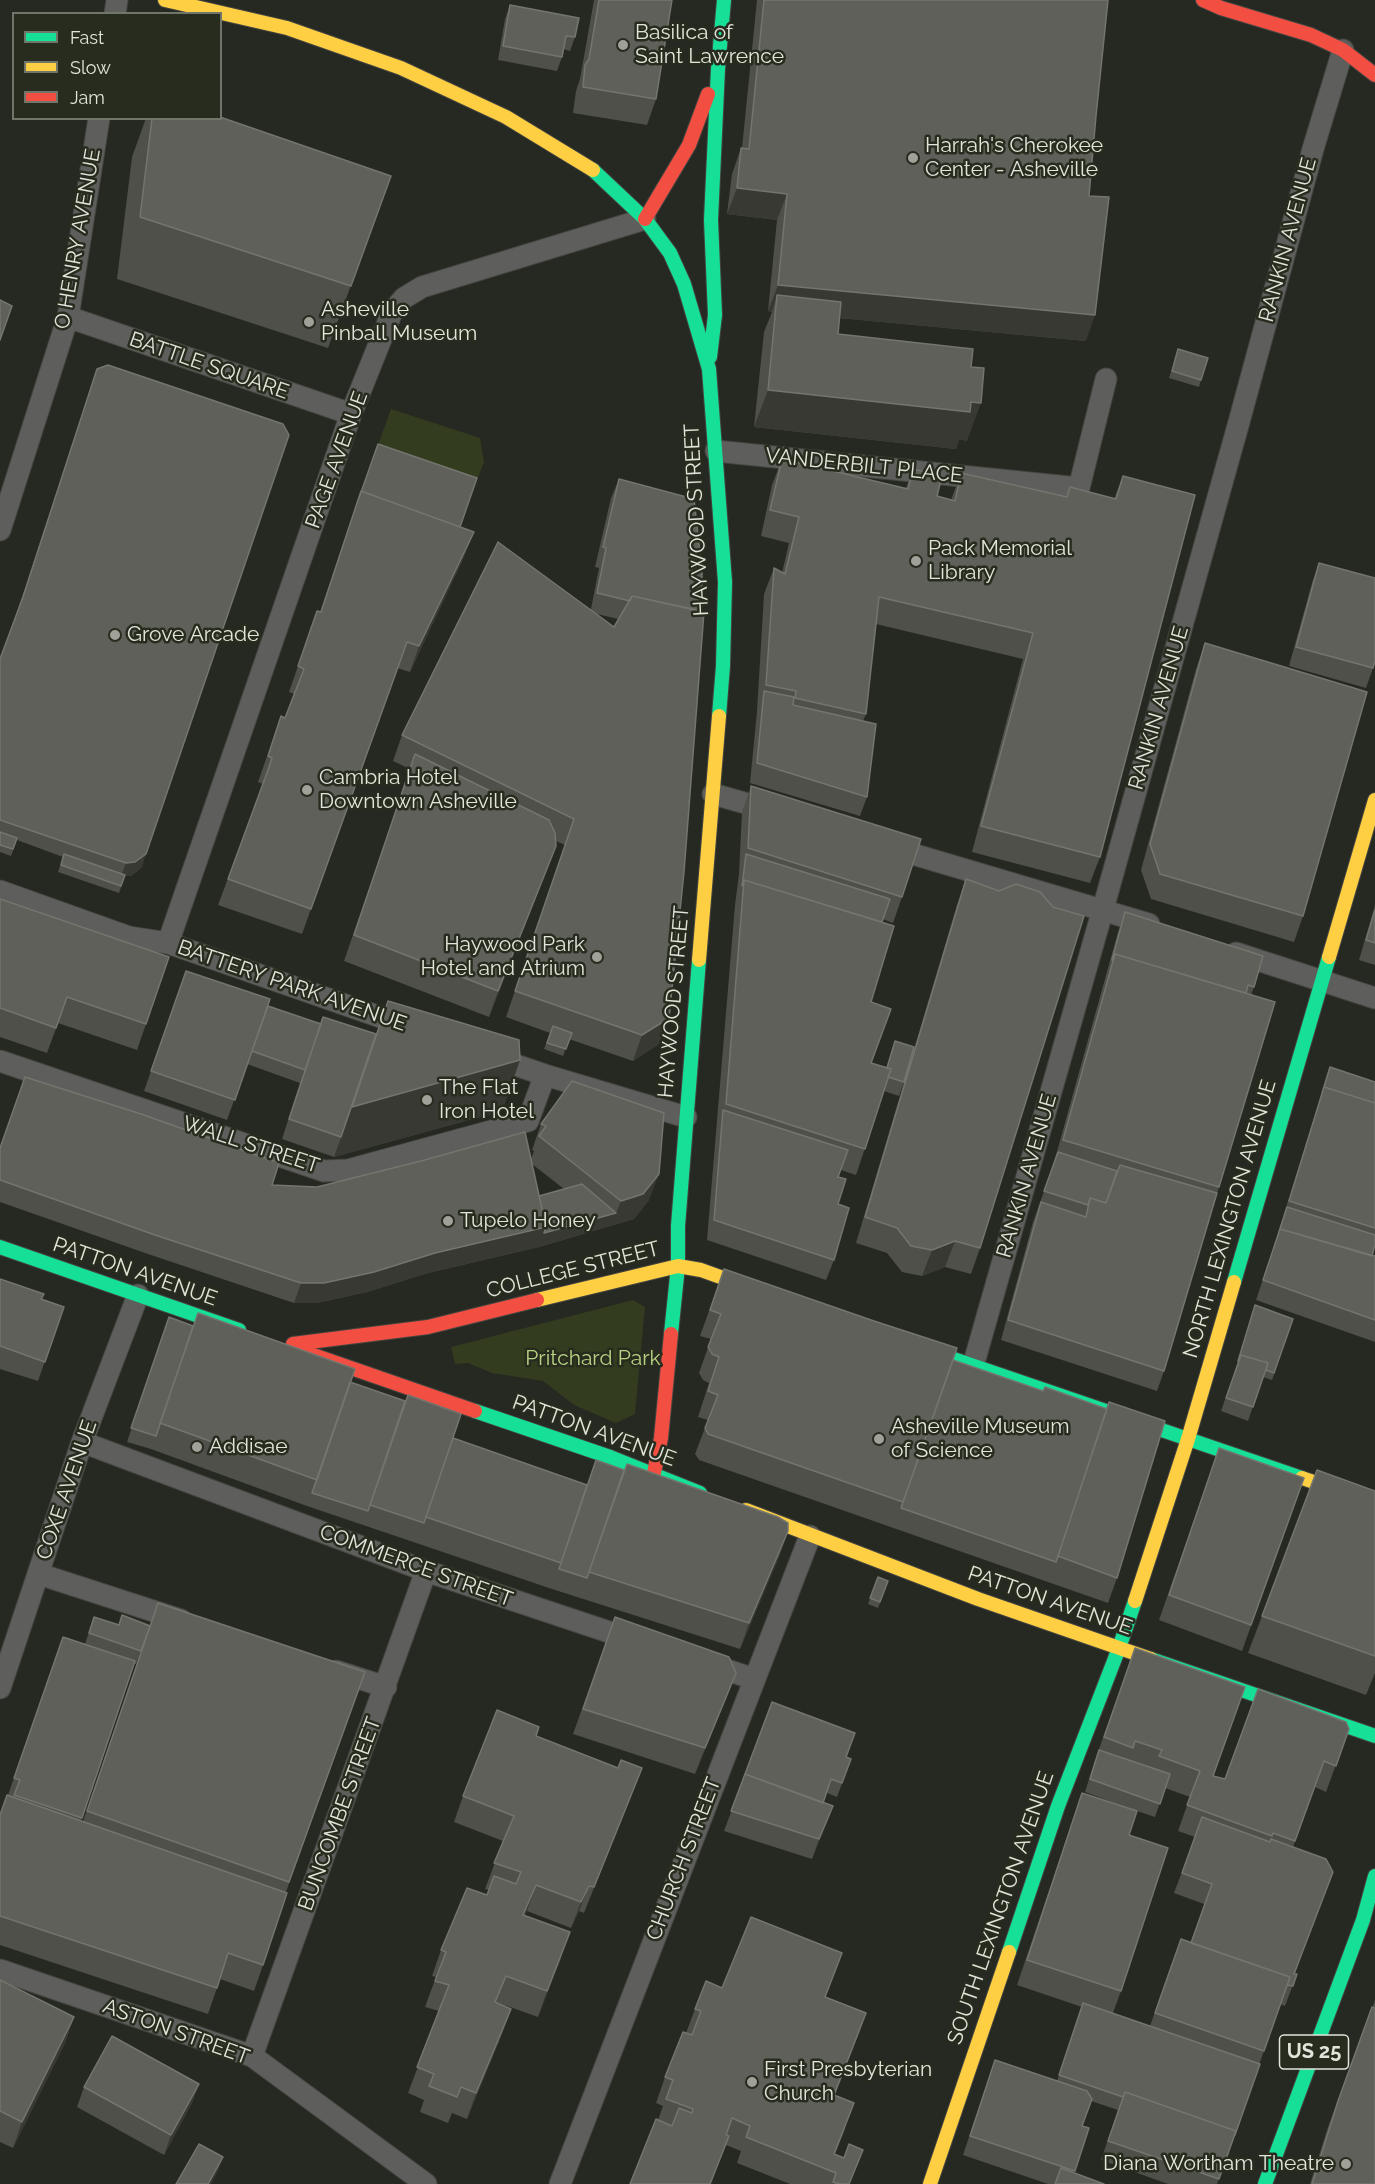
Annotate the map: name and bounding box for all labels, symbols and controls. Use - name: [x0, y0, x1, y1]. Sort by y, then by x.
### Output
- legend: [12, 12, 222, 120]
- place label: Basilica of Saint Lawrence: [635, 20, 784, 70]
- text: Fast: [70, 27, 104, 48]
- marker: Basilica of Saint Lawrence: [616, 38, 630, 52]
- text: Slow: [70, 57, 111, 78]
- text: Jam: [70, 87, 105, 108]
- place label: Harrah's Cherokee Center - Asheville: [925, 133, 1103, 183]
- street label: O HENRY AVENUE: [50, 147, 106, 331]
- marker: Harrah's Cherokee Center - Asheville: [906, 151, 920, 165]
- street label: RANKIN AVENUE: [1254, 155, 1322, 325]
- place label: Asheville Pinball Museum: [321, 297, 477, 347]
- marker: Asheville Pinball Museum: [302, 315, 316, 329]
- street label: BATTLE SQUARE: [126, 327, 292, 405]
- street label: PAGE AVENUE: [301, 388, 373, 532]
- street label: HAYWOOD STREET: [679, 423, 715, 617]
- street label: VANDERBILT PLACE: [764, 443, 964, 489]
- place label: Pack Memorial Library: [928, 536, 1072, 586]
- marker: Pack Memorial Library: [909, 554, 923, 568]
- place label: Grove Arcade: [127, 622, 259, 648]
- street label: RANKIN AVENUE: [1124, 623, 1194, 793]
- marker: Grove Arcade: [108, 628, 122, 642]
- place label: Cambria Hotel Downtown Asheville: [319, 765, 517, 815]
- marker: Cambria Hotel Downtown Asheville: [300, 783, 314, 797]
- street label: HAYWOOD STREET: [653, 905, 695, 1099]
- place label: Haywood Park Hotel and Atrium: [420, 932, 585, 982]
- street label: BATTERY PARK AVENUE: [174, 935, 410, 1037]
- marker: Haywood Park Hotel and Atrium: [590, 950, 604, 964]
- place label: The Flat Iron Hotel: [439, 1075, 534, 1125]
- street label: NORTH LEXINGTON AVENUE: [1178, 1077, 1282, 1361]
- street label: RANKIN AVENUE: [992, 1091, 1062, 1261]
- marker: The Flat Iron Hotel: [420, 1093, 434, 1107]
- street label: WALL STREET: [179, 1111, 323, 1179]
- place label: Tupelo Honey: [460, 1208, 596, 1234]
- marker: Tupelo Honey: [441, 1214, 455, 1228]
- street label: PATTON AVENUE: [50, 1232, 220, 1312]
- street label: COLLEGE STREET: [484, 1236, 662, 1304]
- park label: Pritchard Park: [525, 1346, 661, 1372]
- street label: PATTON AVENUE: [509, 1390, 679, 1472]
- place label: Asheville Museum of Science: [891, 1414, 1069, 1464]
- street label: COXE AVENUE: [31, 1417, 103, 1563]
- marker: Asheville Museum of Science: [872, 1432, 886, 1446]
- place label: Addisae: [209, 1434, 287, 1460]
- marker: Addisae: [190, 1440, 204, 1454]
- street label: COMMERCE STREET: [316, 1519, 516, 1613]
- street label: PATTON AVENUE: [965, 1561, 1135, 1641]
- street label: BUNCOMBE STREET: [293, 1714, 387, 1914]
- street label: SOUTH LEXINGTON AVENUE: [942, 1768, 1060, 2048]
- street label: CHURCH STREET: [641, 1774, 727, 1944]
- street label: ASTON STREET: [99, 1994, 253, 2070]
- road number: US 25: [1280, 2035, 1348, 2069]
- place label: First Presbyterian Church: [764, 2057, 932, 2107]
- marker: First Presbyterian Church: [745, 2075, 759, 2089]
- place label: Diana Wortham Theatre: [1103, 2151, 1334, 2177]
- marker: Diana Wortham Theatre: [1339, 2157, 1353, 2171]

